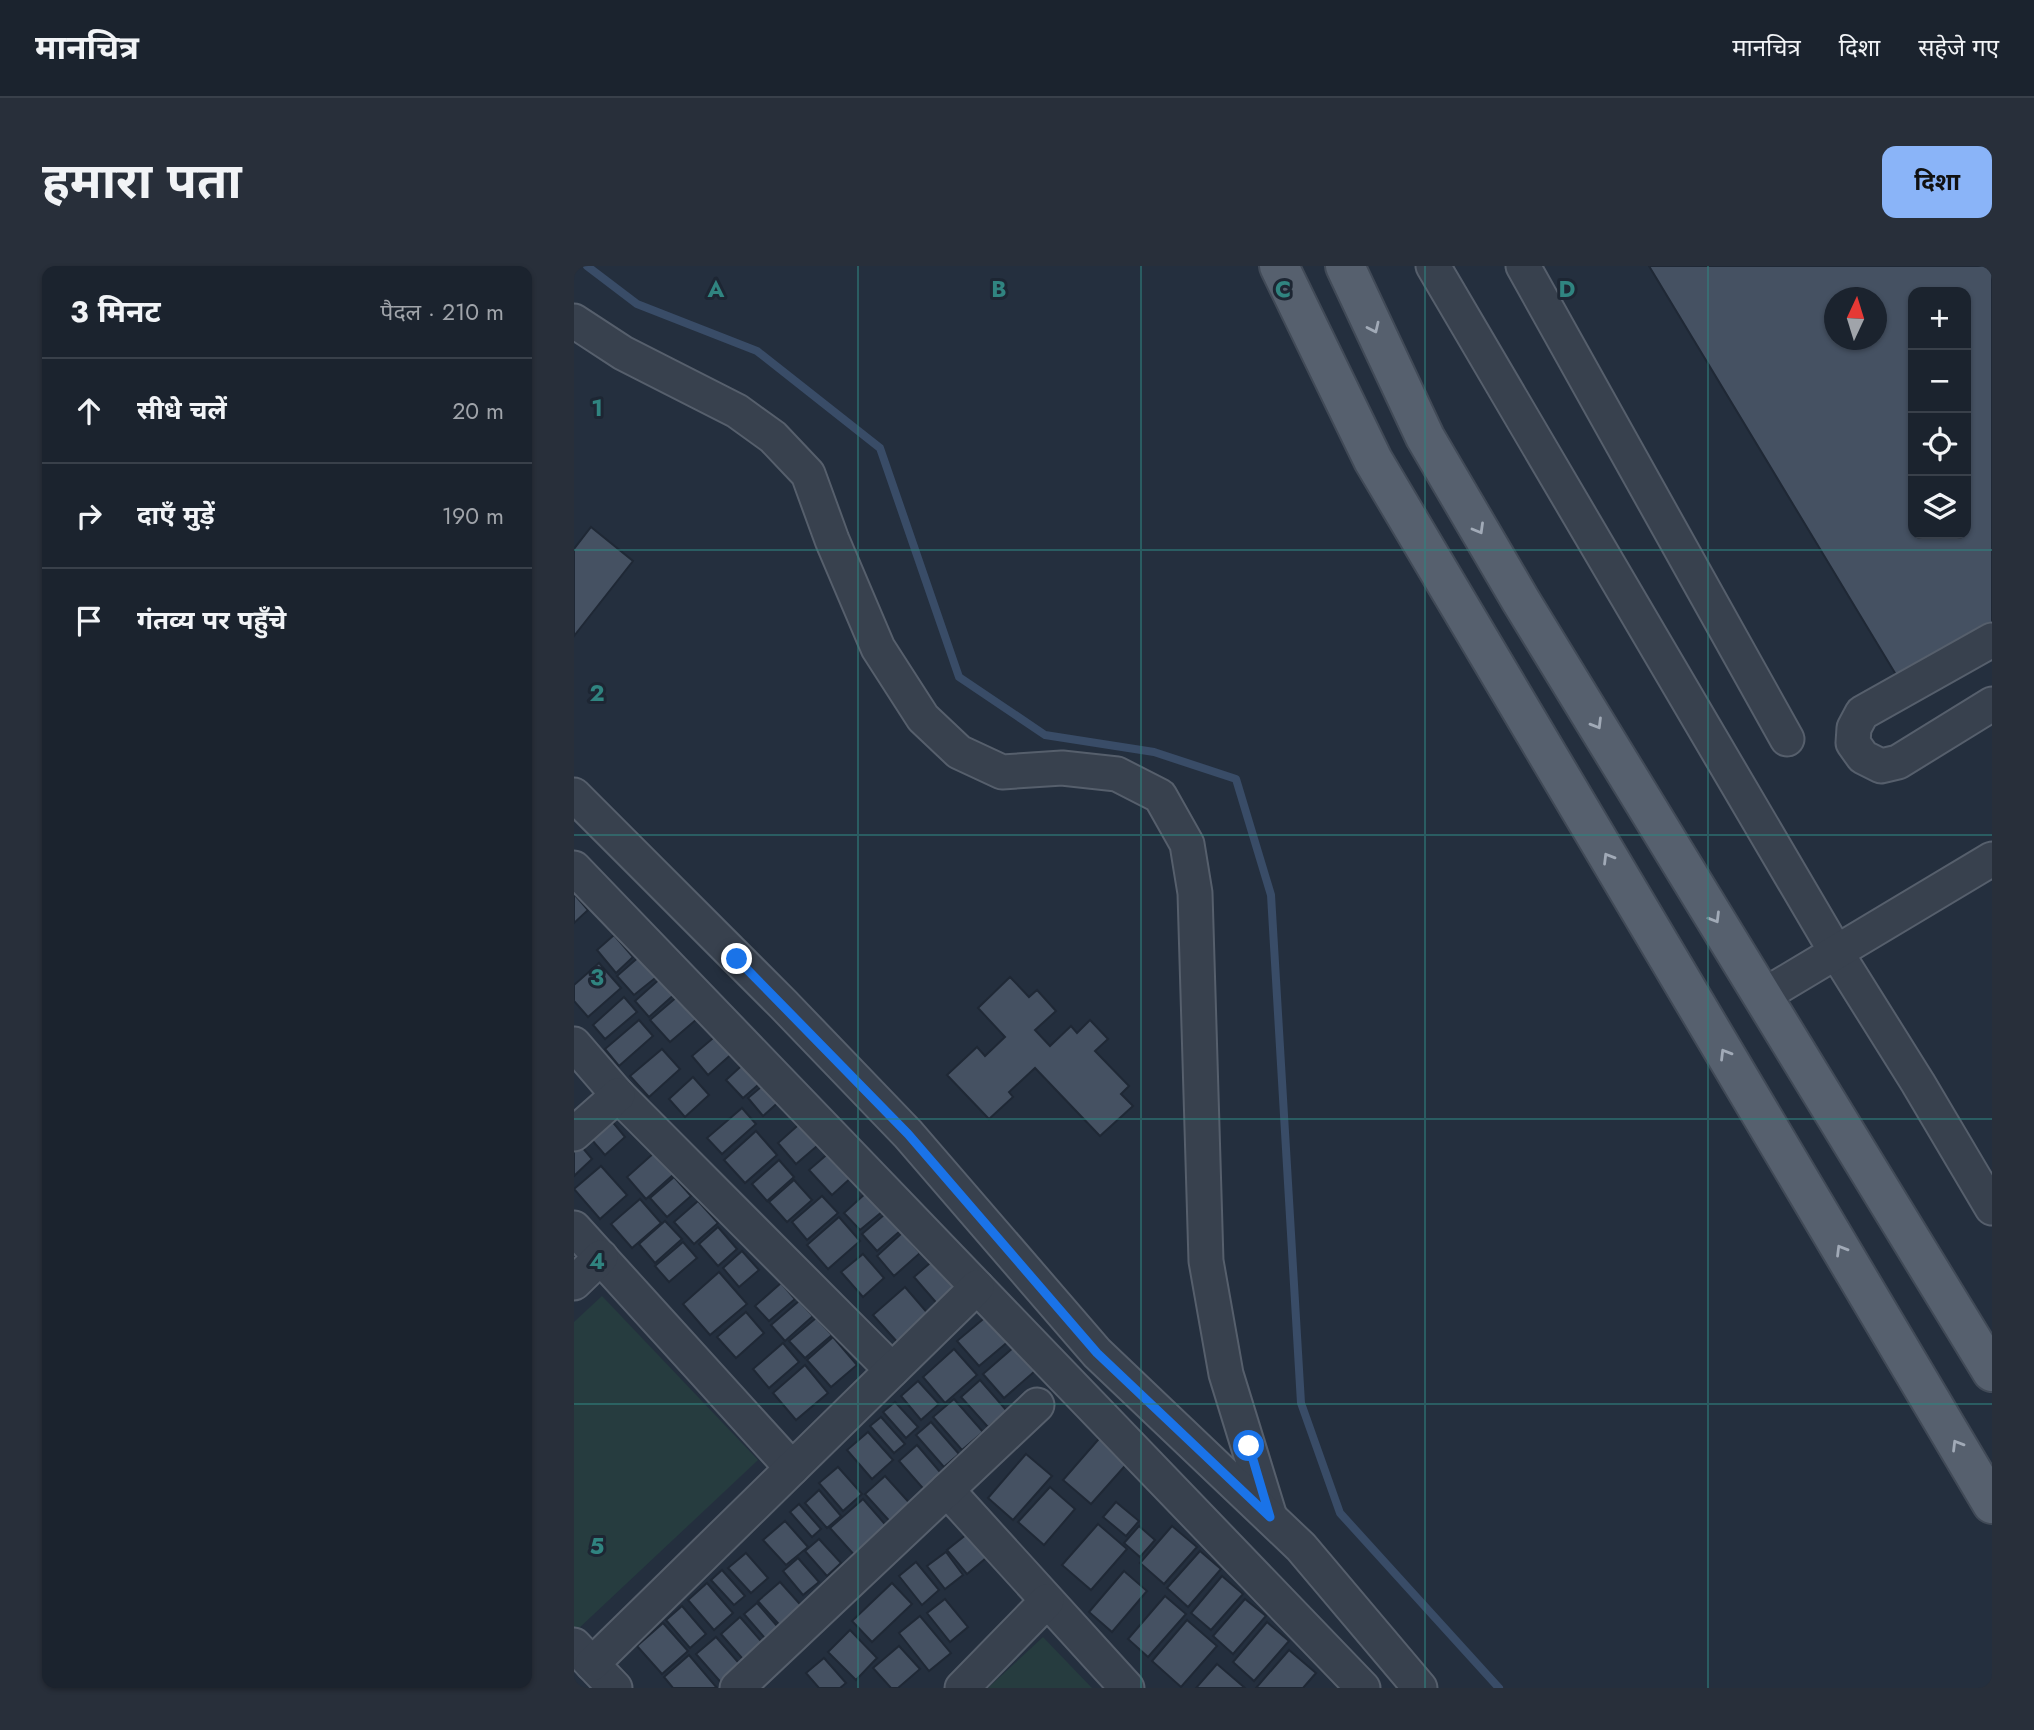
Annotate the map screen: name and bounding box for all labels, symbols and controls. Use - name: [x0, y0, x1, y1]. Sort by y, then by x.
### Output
- text: मानचित्र: [35, 24, 139, 71]
- text: मानचित्र: [1732, 30, 1801, 65]
- text: दिशा: [1839, 30, 1880, 65]
- text: सहेजे गए: [1918, 30, 1999, 65]
- text: हमारा पता: [42, 146, 242, 216]
- button: दिशा: [1882, 146, 1992, 218]
- text: A: [707, 272, 725, 306]
- text: B: [991, 272, 1007, 306]
- text: C: [1275, 272, 1291, 306]
- text: D: [1559, 272, 1576, 306]
- north arrow: [1824, 287, 1887, 350]
- map controls: [1908, 287, 1971, 539]
- button: +: [1908, 287, 1971, 350]
- text: 3 मिनट: [70, 290, 161, 333]
- text: पैदल · 210 m: [380, 295, 504, 329]
- one-way arrow: [1366, 321, 1380, 333]
- button: −: [1908, 350, 1971, 413]
- text: सीधे चलें: [137, 391, 227, 429]
- text: 1: [591, 391, 603, 425]
- icon: ahead: [70, 392, 108, 430]
- text: 20 m: [452, 394, 504, 428]
- button: locate: [1908, 413, 1971, 476]
- button: layers: [1908, 476, 1971, 539]
- text: दाएँ मुड़ें: [137, 496, 215, 534]
- icon: right: [70, 497, 108, 535]
- text: 190 m: [442, 499, 504, 533]
- one-way arrow: [1471, 522, 1484, 535]
- text: गंतव्य पर पहुँचे: [137, 601, 286, 639]
- icon: arrive: [70, 602, 108, 640]
- text: 2: [589, 676, 605, 710]
- one-way arrow: [1588, 717, 1601, 730]
- one-way arrow: [1604, 853, 1617, 866]
- one-way arrow: [1707, 911, 1720, 924]
- route end: [721, 943, 752, 974]
- text: 3: [590, 960, 604, 994]
- one-way arrow: [1720, 1048, 1733, 1061]
- text: 4: [589, 1244, 605, 1278]
- one-way arrow: [1836, 1244, 1849, 1257]
- route start: [1233, 1430, 1264, 1461]
- one-way arrow: [1952, 1440, 1965, 1453]
- text: 5: [590, 1529, 604, 1563]

